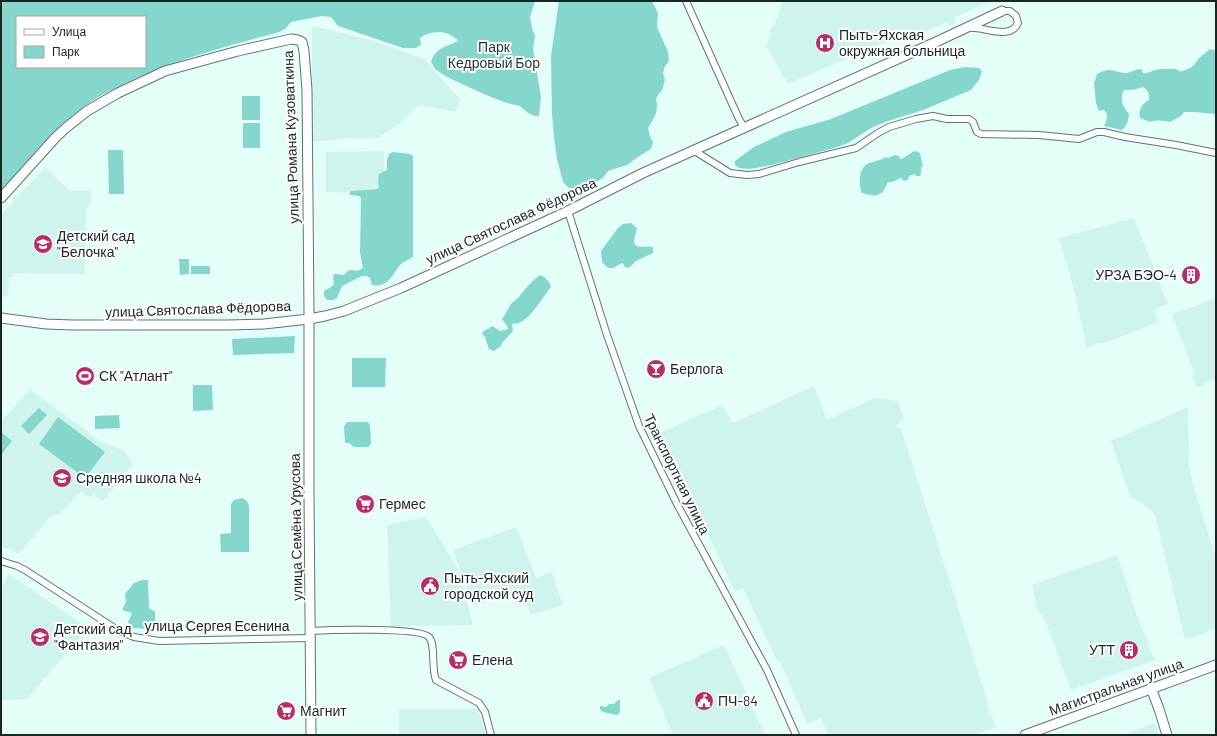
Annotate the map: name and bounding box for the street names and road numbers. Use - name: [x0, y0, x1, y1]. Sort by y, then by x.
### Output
- street label: улица Романа Кузоваткина: [279, 50, 302, 224]
- street label: улица Святослава Фёдорова: [423, 173, 599, 268]
- street label: улица Святослава Фёдорова: [105, 297, 292, 320]
- street label: Транспортная улица: [641, 411, 714, 537]
- street label: улица Семёна Урусова: [286, 453, 305, 601]
- street label: улица Сергея Есенина: [145, 617, 290, 634]
- street label: Магистральная улица: [1046, 654, 1185, 719]

